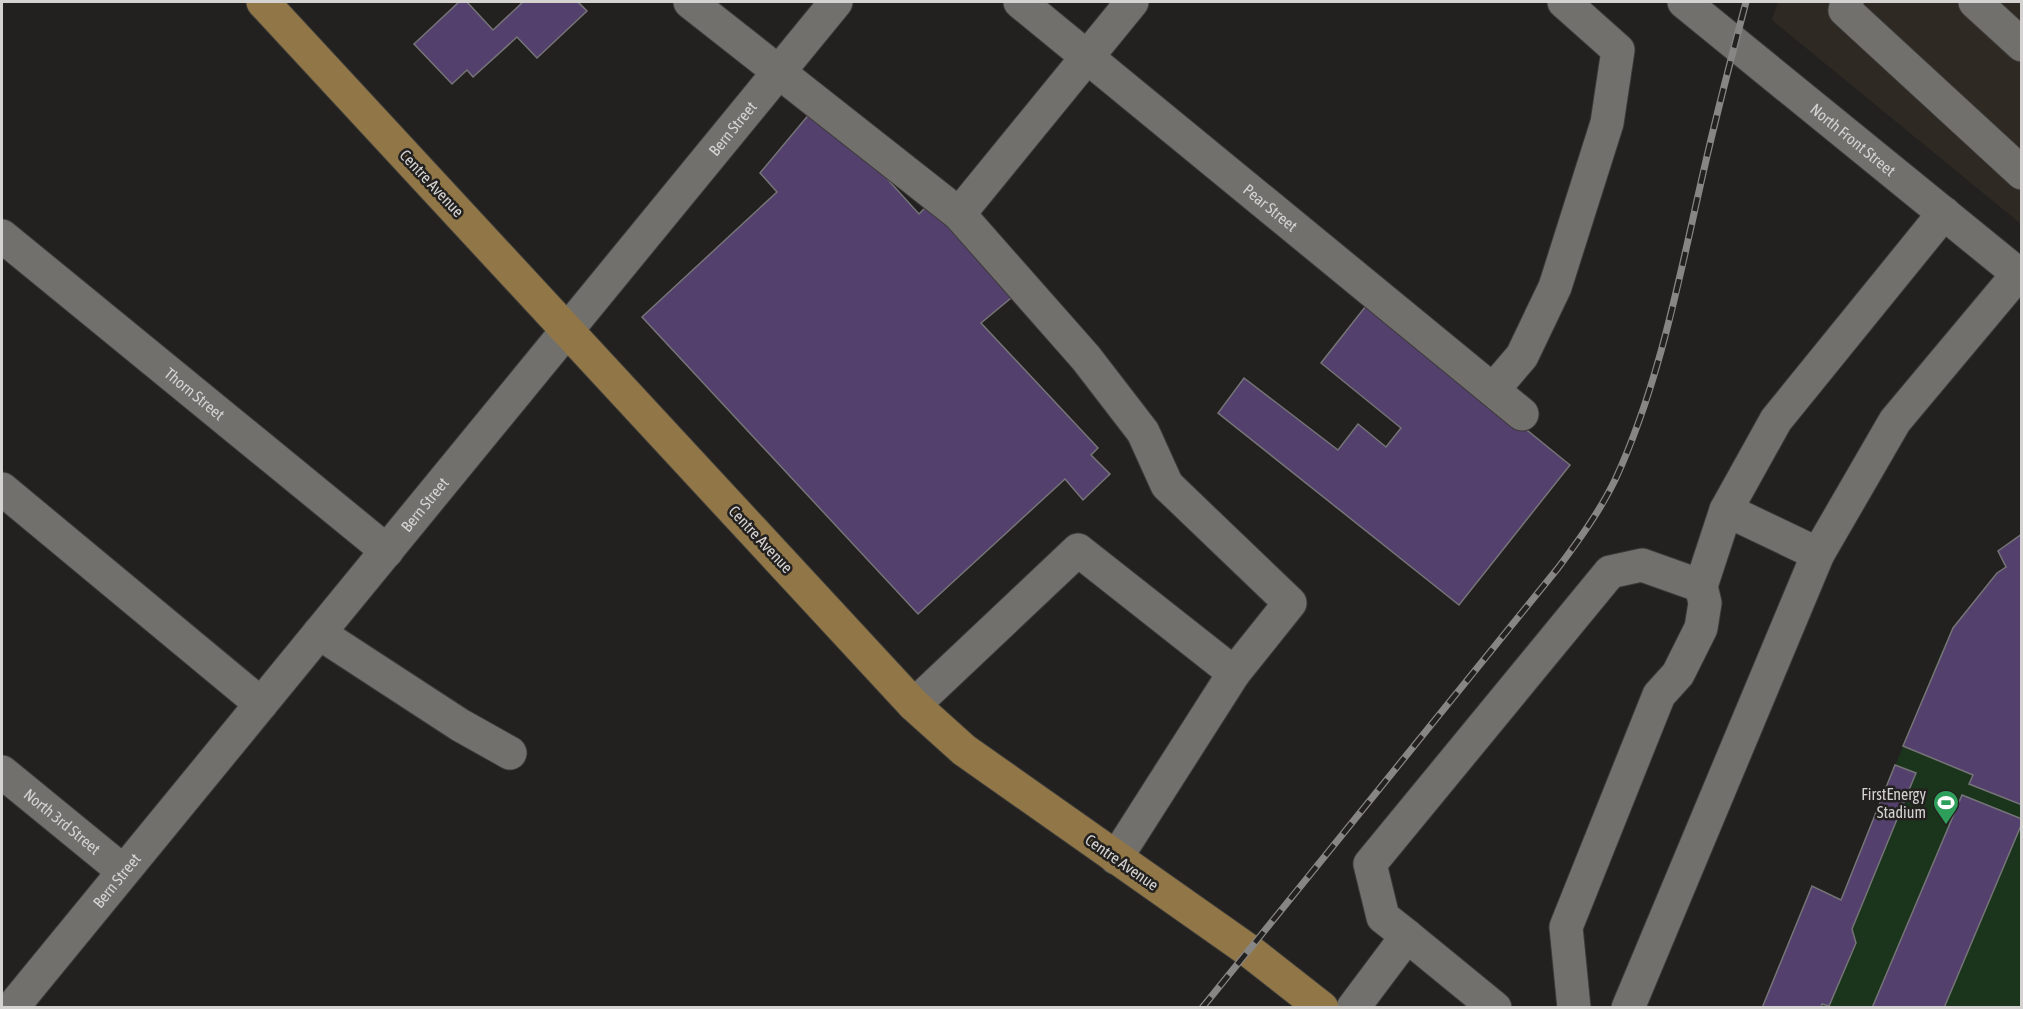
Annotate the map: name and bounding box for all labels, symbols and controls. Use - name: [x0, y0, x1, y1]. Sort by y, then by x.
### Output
- street label: Bern Street: [705, 97, 760, 159]
- street label: North Front Street: [1807, 100, 1900, 180]
- street label: Centre Avenue: [396, 146, 468, 220]
- street label: Pear Street: [1240, 180, 1301, 235]
- street label: Thorn Street: [161, 364, 229, 424]
- street label: Bern Street: [397, 473, 452, 535]
- street label: Centre Avenue: [725, 502, 797, 576]
- street label: North 3rd Street: [21, 785, 104, 858]
- place label: FirstEnergy Stadium: [1861, 785, 1926, 821]
- sports icon: FirstEnergy Stadium: [1931, 788, 1961, 826]
- street label: Centre Avenue: [1082, 830, 1162, 894]
- street label: Bern Street: [89, 849, 144, 911]

